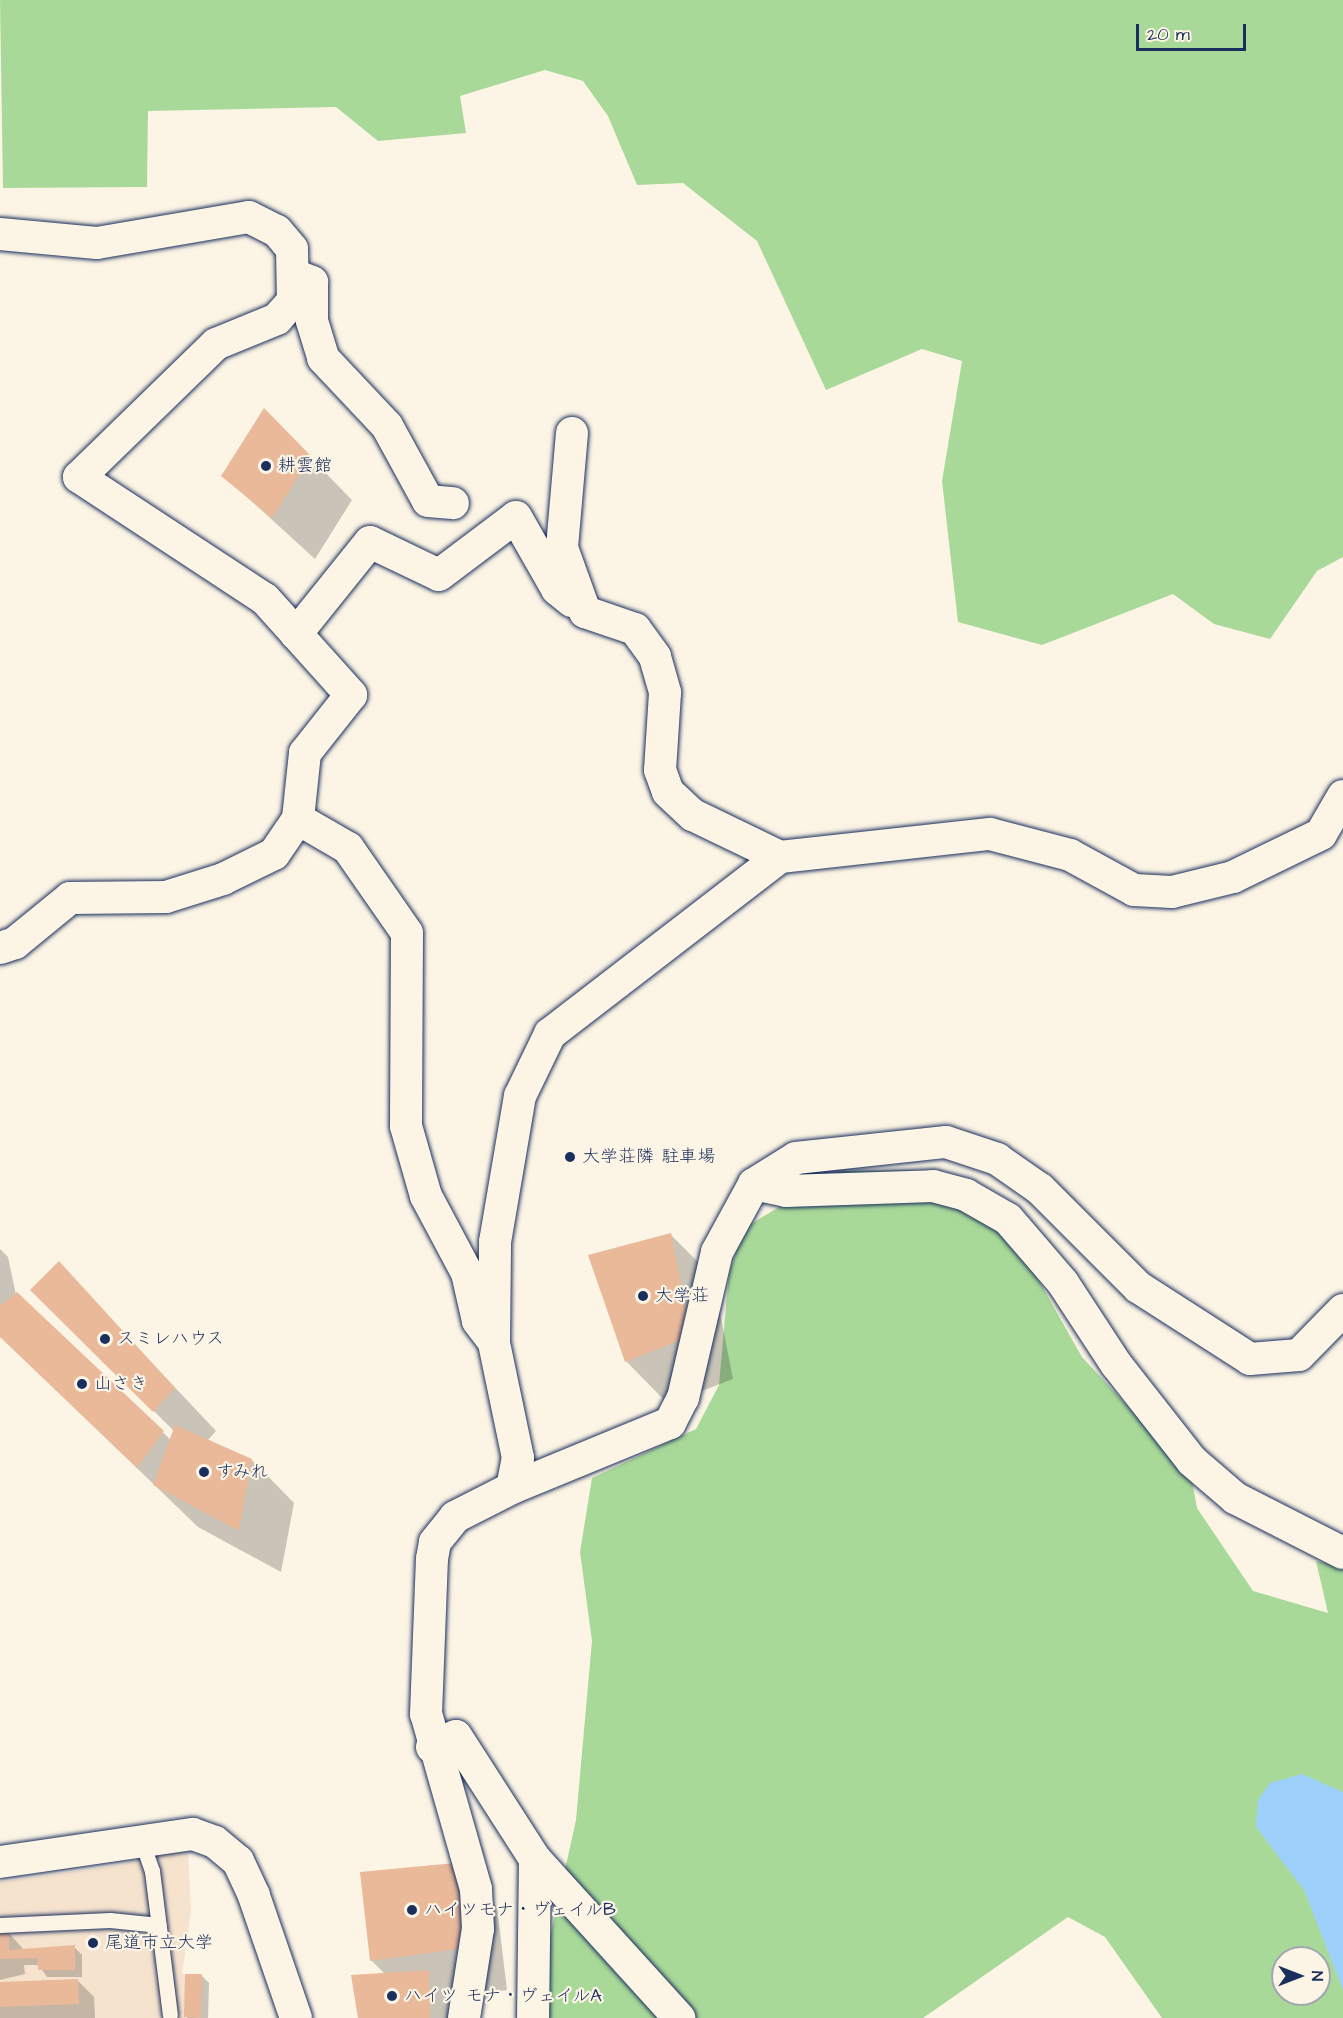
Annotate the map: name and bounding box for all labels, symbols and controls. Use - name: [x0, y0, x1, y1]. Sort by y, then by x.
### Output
- scale bar: [1139, 12, 1248, 50]
- text: 20 m: [1147, 22, 1190, 47]
- place label: 耕雲館: [278, 455, 332, 477]
- marker: 耕雲館: [259, 459, 273, 473]
- place label: 大学荘隣 駐車場: [582, 1146, 715, 1168]
- marker: 大学荘隣 駐車場: [563, 1150, 577, 1164]
- place label: 大学荘: [655, 1285, 709, 1307]
- marker: 大学荘: [636, 1289, 650, 1303]
- place label: スミレハウス: [117, 1328, 225, 1350]
- marker: スミレハウス: [98, 1332, 112, 1346]
- place label: 山さき: [94, 1373, 148, 1395]
- marker: 山さき: [75, 1377, 89, 1391]
- place label: すみれ: [216, 1461, 270, 1483]
- marker: すみれ: [197, 1465, 211, 1479]
- place label: ハイツモナ・ヴェイルB: [424, 1899, 617, 1921]
- marker: ハイツモナ・ヴェイルB: [405, 1903, 419, 1917]
- place label: 尾道市立大学: [105, 1932, 213, 1954]
- marker: 尾道市立大学: [86, 1936, 100, 1950]
- north arrow: [1271, 1946, 1331, 2006]
- text: N: [1306, 1971, 1328, 1981]
- place label: ハイツ モナ・ヴェイルA: [404, 1985, 603, 2007]
- marker: ハイツ モナ・ヴェイルA: [385, 1989, 399, 2003]

